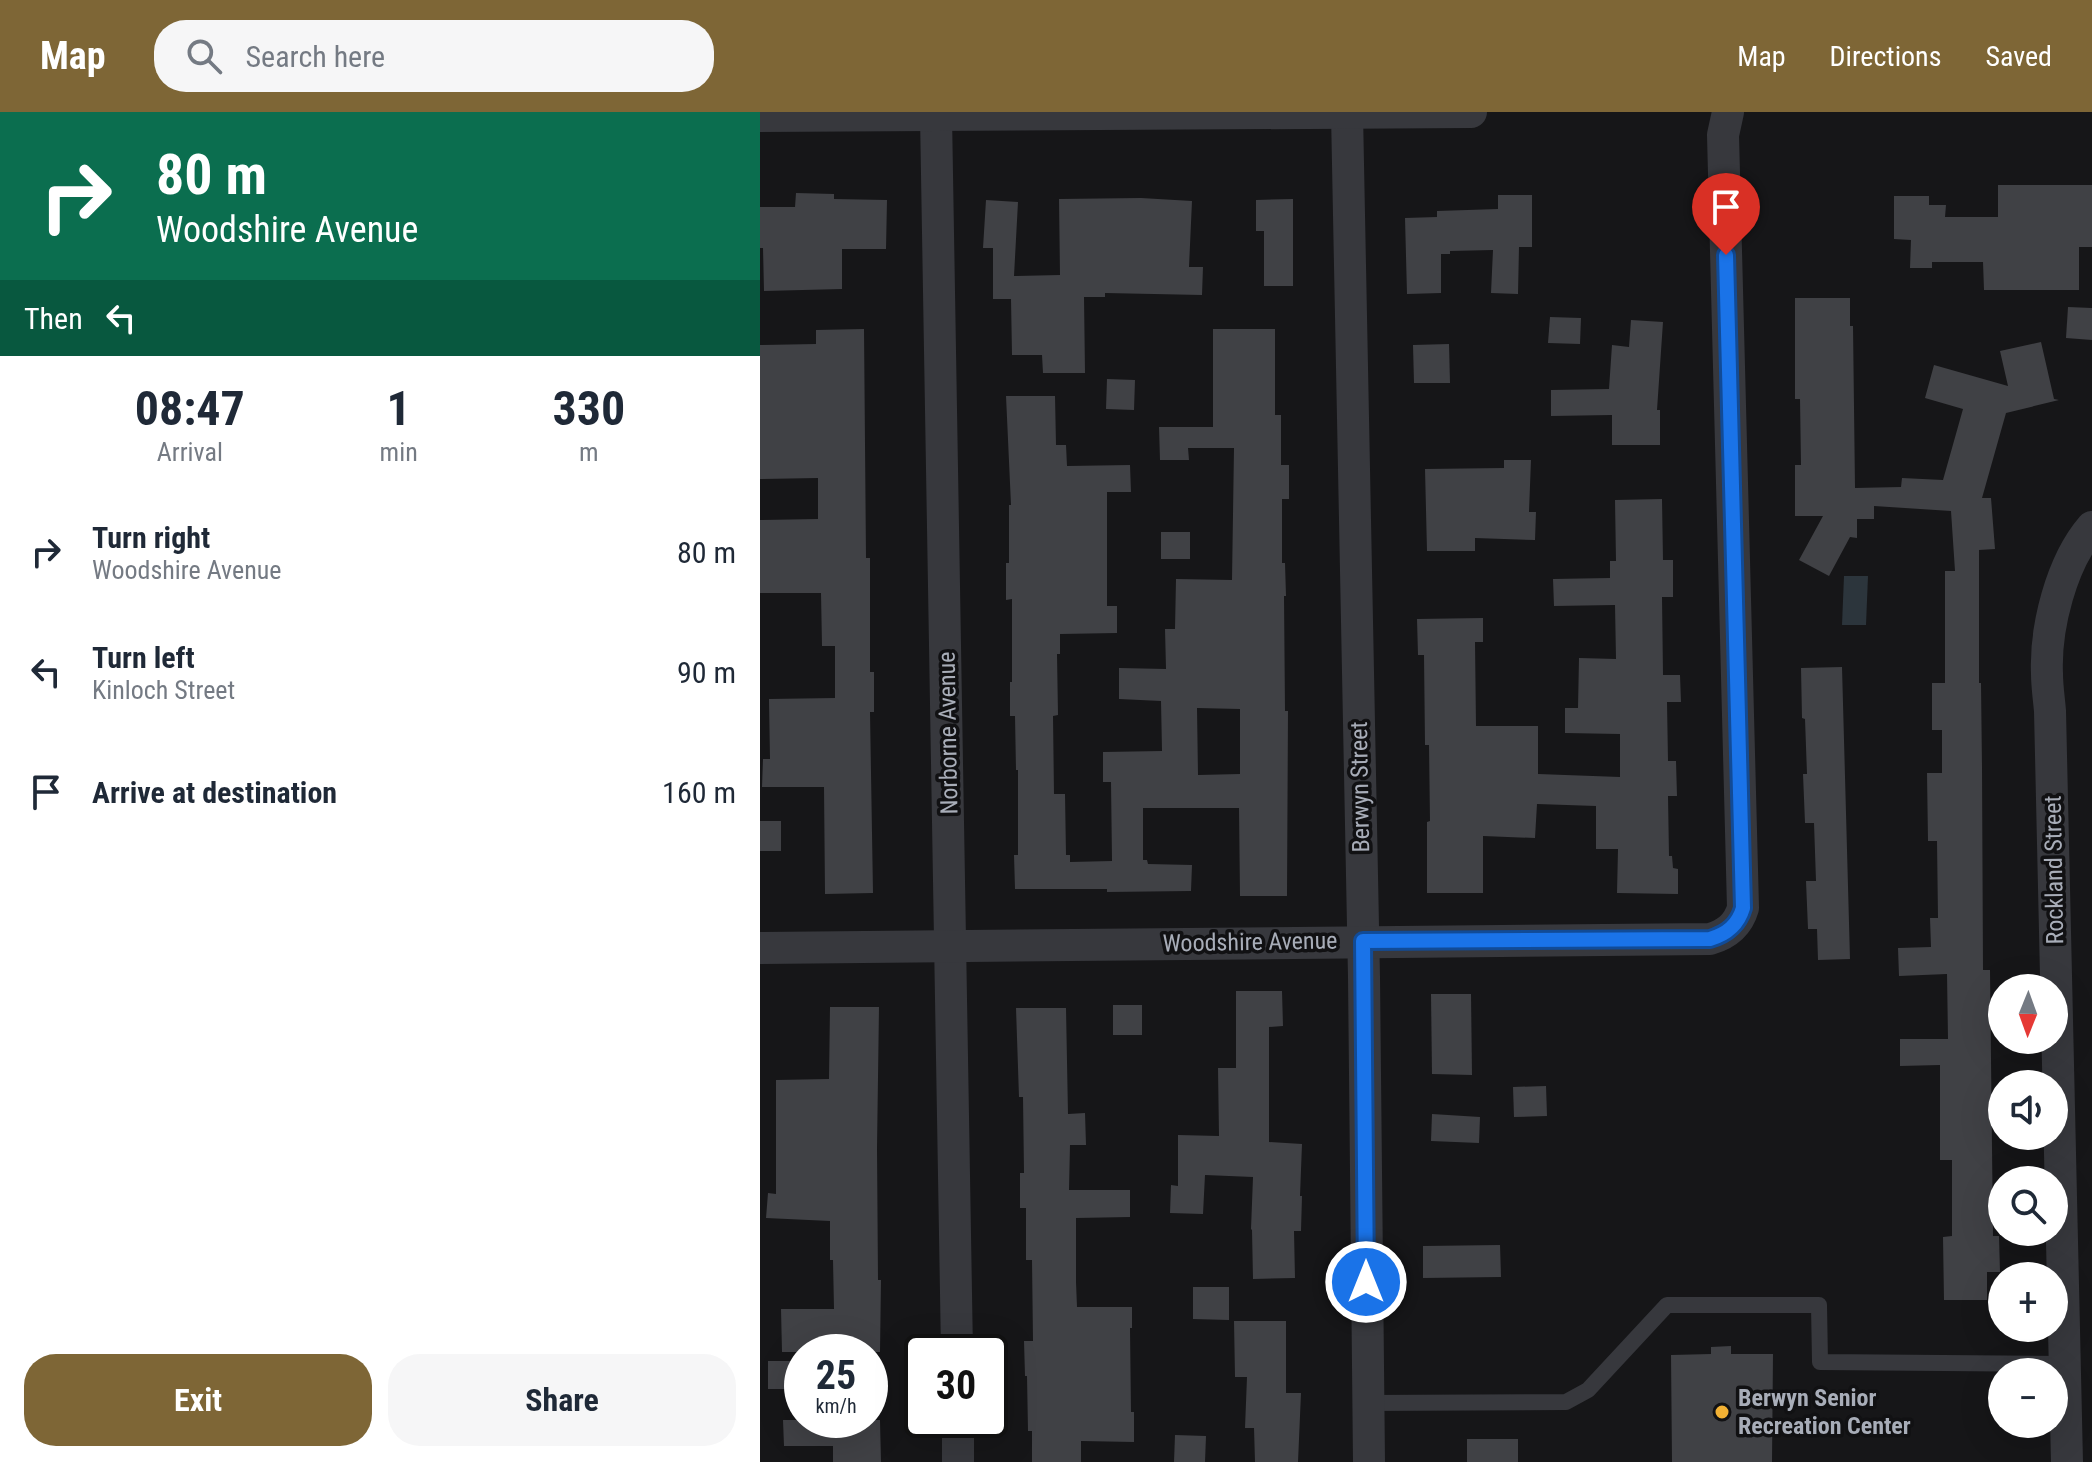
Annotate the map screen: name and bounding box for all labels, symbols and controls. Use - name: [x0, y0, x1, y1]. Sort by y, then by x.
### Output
- search box: [154, 20, 714, 92]
- text: Map: [40, 34, 106, 78]
- icon: search: [182, 34, 226, 78]
- text: Search here: [246, 39, 385, 74]
- text: Map: [1737, 40, 1786, 73]
- text: Directions: [1830, 40, 1941, 73]
- text: Saved: [1985, 40, 2052, 73]
- text: 80 m: [156, 142, 267, 208]
- icon: right: [24, 144, 128, 248]
- pin: [1692, 173, 1760, 255]
- icon: arrive: [1704, 185, 1748, 229]
- text: Woodshire Avenue: [156, 209, 418, 251]
- icon: left: [99, 296, 143, 340]
- text: Then: [24, 301, 83, 336]
- text: 08:47: [135, 380, 245, 437]
- text: 1: [387, 380, 411, 437]
- text: 330: [552, 380, 625, 437]
- text: Arrival: [157, 437, 223, 467]
- text: min: [380, 437, 418, 467]
- text: m: [579, 437, 599, 467]
- text: Turn right: [92, 520, 210, 555]
- icon: right: [24, 530, 68, 574]
- text: 80 m: [677, 535, 736, 570]
- text: Woodshire Avenue: [92, 555, 281, 585]
- text: Turn left: [92, 640, 195, 675]
- icon: left: [24, 650, 68, 694]
- street label: Norborne Avenue: [933, 651, 963, 815]
- text: 90 m: [677, 655, 736, 690]
- text: Kinloch Street: [92, 675, 235, 705]
- street label: Berwyn Street: [1345, 721, 1375, 853]
- icon: arrive: [24, 770, 68, 814]
- text: Arrive at destination: [92, 775, 337, 810]
- text: 160 m: [662, 775, 736, 810]
- street label: Rockland Street: [2039, 795, 2069, 945]
- street label: Woodshire Avenue: [1162, 926, 1338, 958]
- north arrow: [1988, 974, 2068, 1054]
- map controls: [1988, 974, 2068, 1438]
- button: sound: [1988, 1070, 2068, 1150]
- button: search: [1988, 1166, 2068, 1246]
- position arrow: [1324, 1240, 1408, 1324]
- button: +: [1988, 1262, 2068, 1342]
- speed limit sign: 30: [904, 1334, 1008, 1438]
- text: 25: [816, 1352, 856, 1399]
- button: Exit: [24, 1354, 372, 1446]
- button: Share: [388, 1354, 736, 1446]
- button: −: [1988, 1358, 2068, 1438]
- place label: Berwyn Senior Recreation Center: [1738, 1384, 1911, 1440]
- text: km/h: [815, 1394, 857, 1418]
- marker: Berwyn Senior Recreation Center: [1713, 1403, 1731, 1421]

